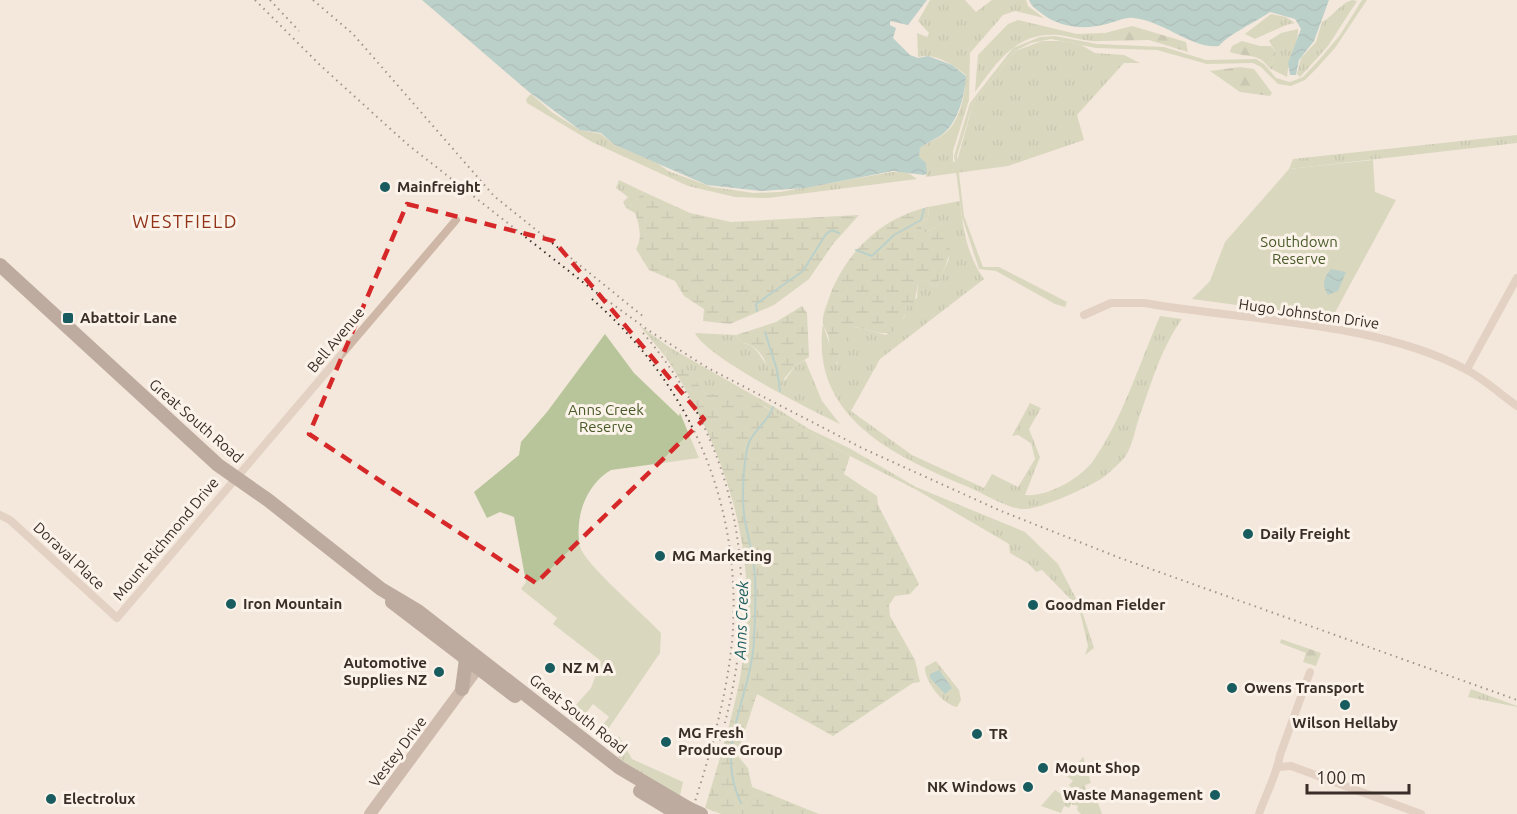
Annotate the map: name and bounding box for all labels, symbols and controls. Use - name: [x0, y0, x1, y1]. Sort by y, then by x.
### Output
- place label: Mainfreight: [397, 178, 481, 195]
- marker: Mainfreight: [378, 180, 392, 194]
- district label: WESTFIELD: [132, 211, 238, 231]
- park label: Southdown Reserve: [1260, 233, 1338, 267]
- street label: Hugo Johnston Drive: [1238, 295, 1380, 332]
- street label: Bell Avenue: [304, 304, 368, 376]
- place label: Abattoir Lane: [80, 309, 177, 326]
- marker: Abattoir Lane: [61, 311, 75, 325]
- street label: Great South Road: [146, 375, 247, 466]
- park label: Anns Creek Reserve: [568, 401, 644, 435]
- street label: Mount Richmond Drive: [109, 474, 222, 603]
- street label: Doraval Place: [30, 518, 108, 593]
- place label: Daily Freight: [1260, 525, 1351, 542]
- marker: Daily Freight: [1241, 527, 1255, 541]
- place label: MG Marketing: [672, 547, 772, 564]
- marker: MG Marketing: [653, 549, 667, 563]
- water label: Anns Creek: [731, 579, 751, 661]
- place label: Iron Mountain: [243, 595, 342, 612]
- place label: Goodman Fielder: [1045, 596, 1166, 613]
- marker: Iron Mountain: [224, 597, 238, 611]
- marker: Goodman Fielder: [1026, 598, 1040, 612]
- place label: Automotive Supplies NZ: [344, 654, 427, 688]
- place label: NZ M A: [562, 659, 614, 676]
- marker: NZ M A: [543, 661, 557, 675]
- marker: Automotive Supplies NZ: [432, 665, 446, 679]
- street label: Great South Road: [526, 670, 630, 757]
- place label: Owens Transport: [1244, 679, 1365, 696]
- marker: Owens Transport: [1225, 681, 1239, 695]
- marker: Wilson Hellaby: [1338, 698, 1352, 712]
- street label: Vestey Drive: [366, 713, 430, 790]
- place label: Wilson Hellaby: [1292, 714, 1398, 731]
- place label: MG Fresh Produce Group: [678, 724, 783, 758]
- place label: TR: [989, 725, 1008, 742]
- marker: TR: [970, 727, 984, 741]
- marker: MG Fresh Produce Group: [659, 735, 673, 749]
- scale bar: [1307, 757, 1409, 795]
- place label: Mount Shop: [1055, 759, 1140, 776]
- marker: Mount Shop: [1036, 761, 1050, 775]
- text: 100 m: [1316, 767, 1366, 787]
- place label: NK Windows: [927, 778, 1016, 795]
- marker: NK Windows: [1021, 780, 1035, 794]
- place label: Waste Management: [1063, 786, 1204, 803]
- marker: Waste Management: [1208, 788, 1222, 802]
- place label: Electrolux: [63, 790, 135, 807]
- marker: Electrolux: [44, 792, 58, 806]

